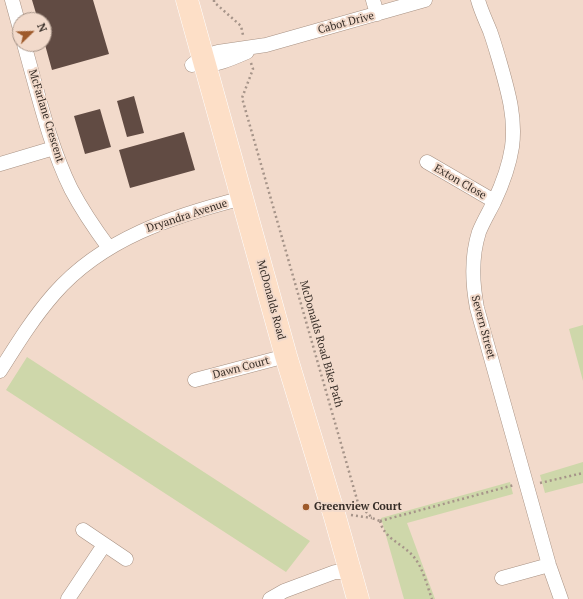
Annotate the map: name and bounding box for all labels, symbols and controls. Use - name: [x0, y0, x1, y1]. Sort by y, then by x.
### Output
- street label: Cabot Drive: [316, 9, 376, 37]
- north arrow: [12, 12, 52, 52]
- text: N: [34, 21, 50, 34]
- street label: McFarlane Crescent: [26, 68, 66, 164]
- street label: Exton Close: [431, 162, 489, 202]
- street label: Dryandra Avenue: [145, 197, 229, 235]
- street label: McDonalds Road: [254, 259, 288, 341]
- street label: McDonalds Road Bike Path: [297, 279, 345, 409]
- street label: Severn Street: [468, 294, 498, 360]
- street label: Dawn Court: [211, 354, 271, 382]
- place label: Greenview Court: [314, 500, 402, 514]
- marker: Greenview Court: [301, 502, 311, 512]

